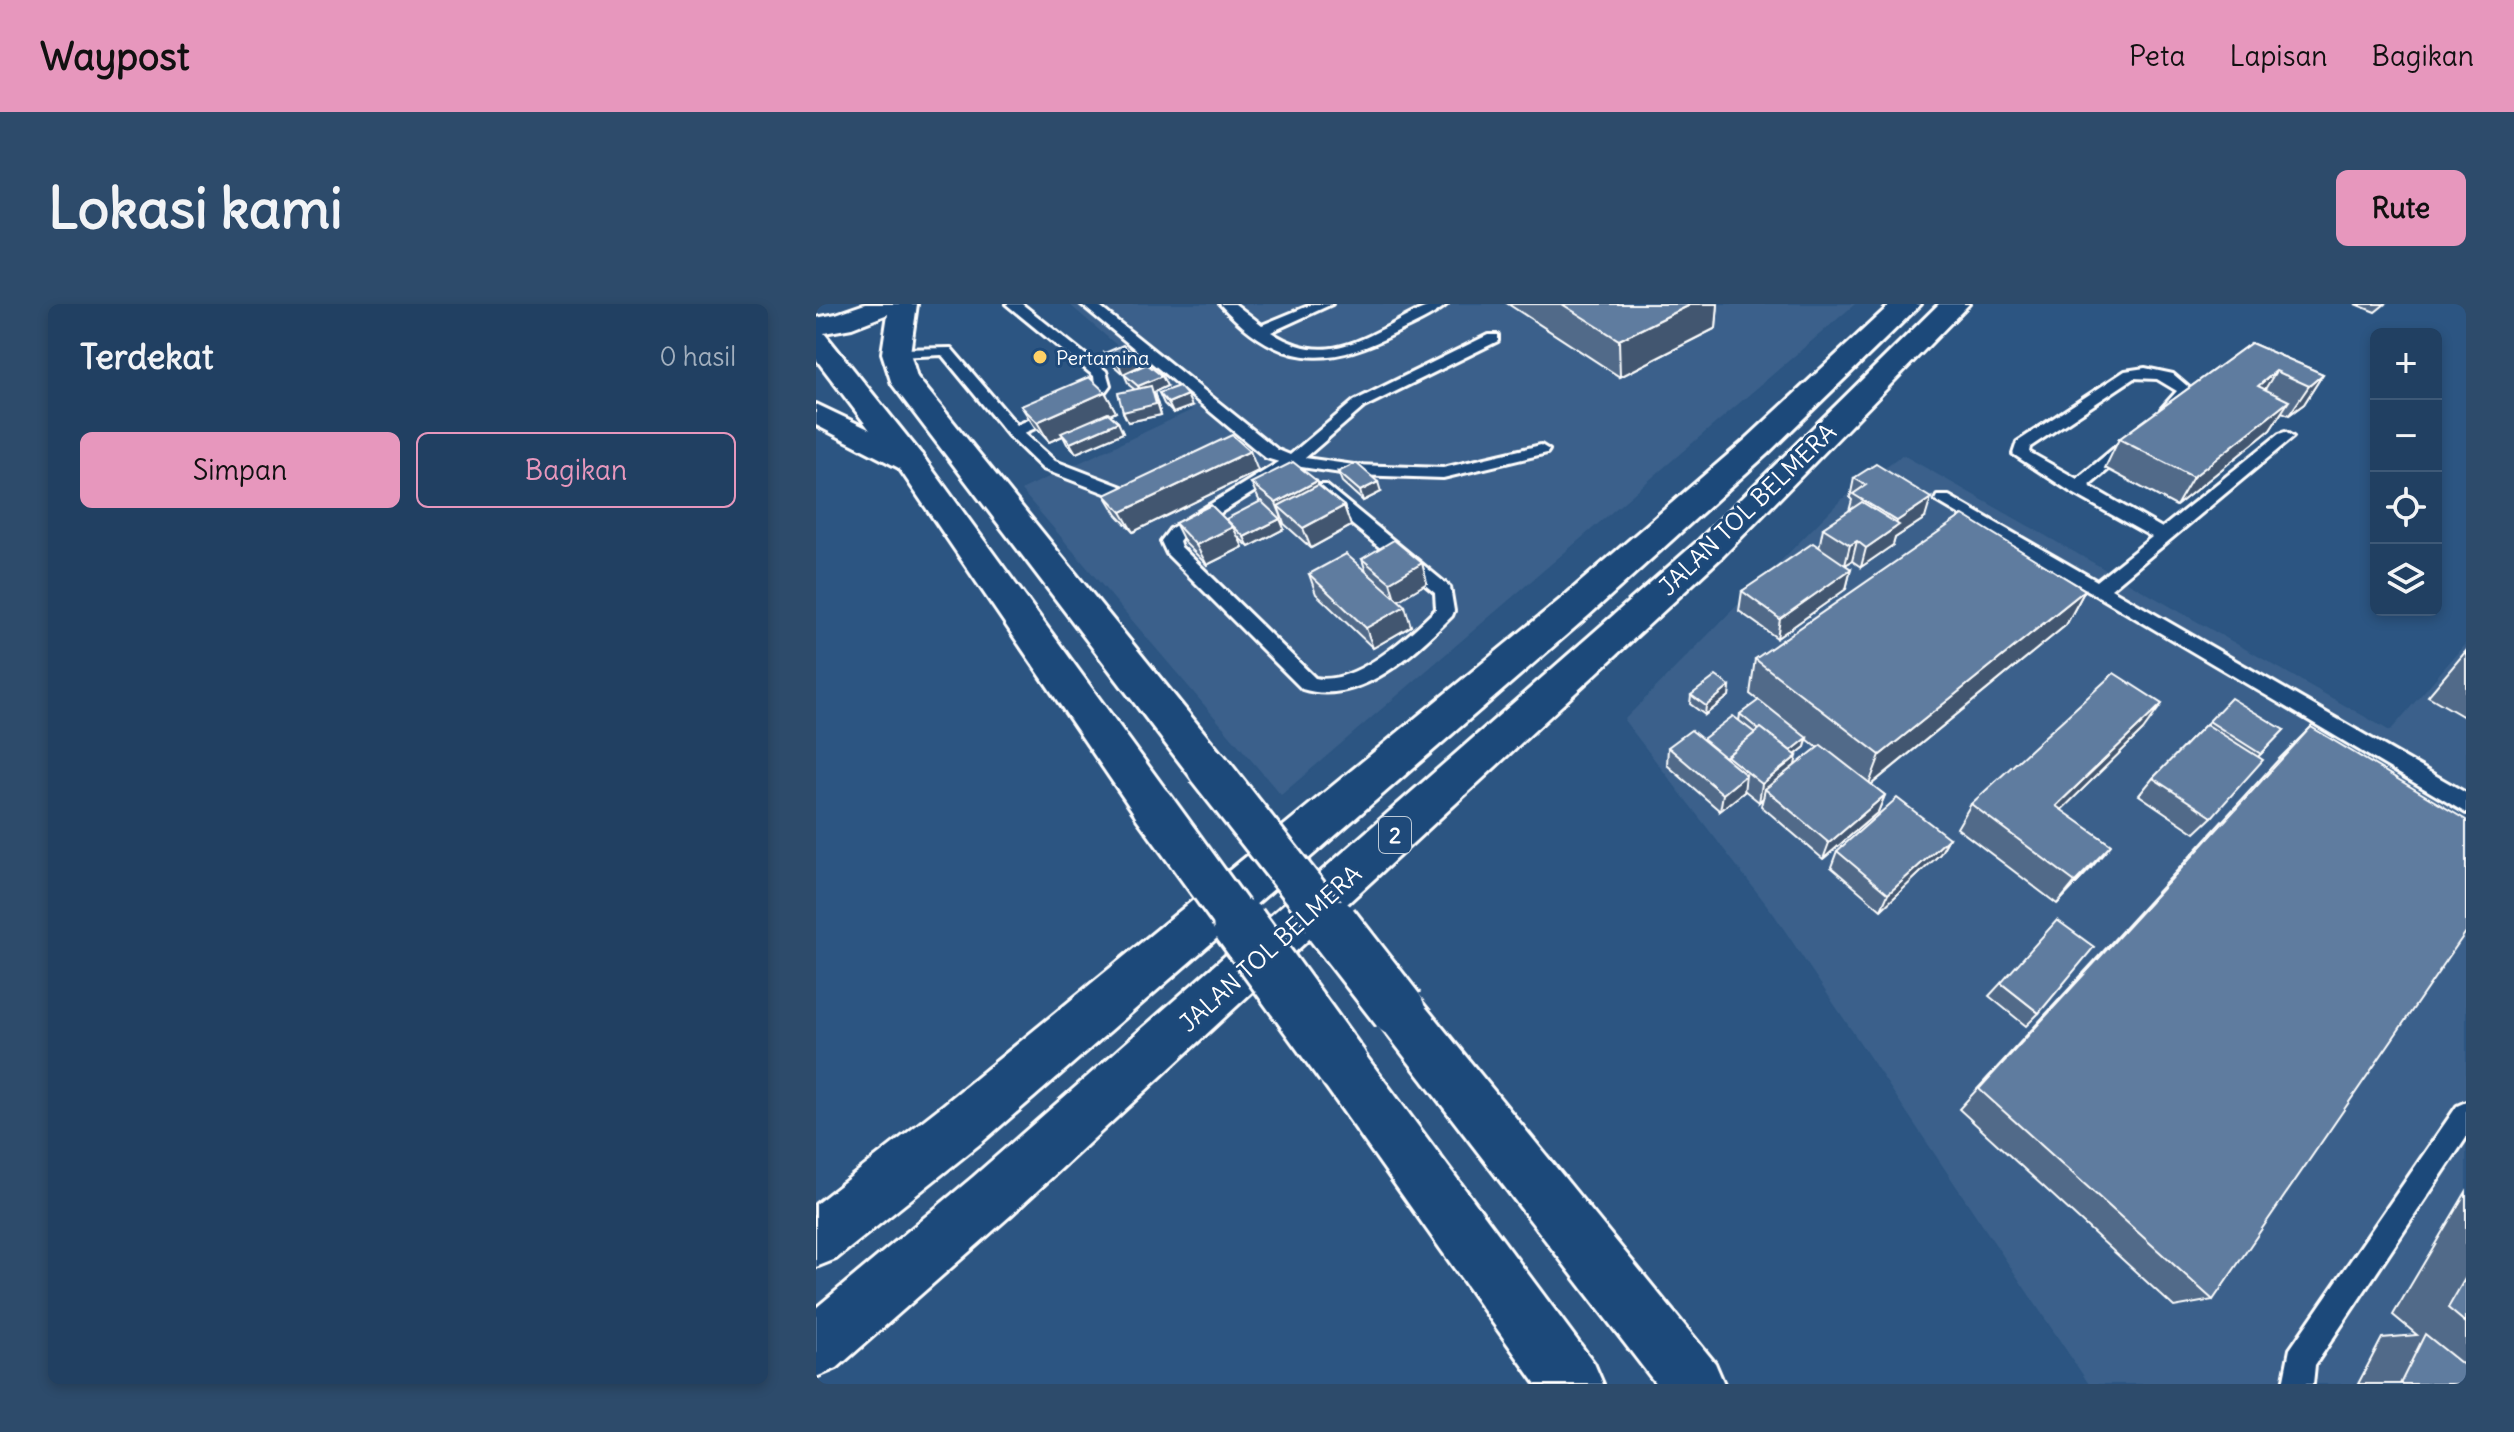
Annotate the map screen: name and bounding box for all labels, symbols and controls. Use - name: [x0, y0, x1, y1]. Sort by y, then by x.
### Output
- text: Waypost: [40, 33, 190, 80]
- text: Peta: [2129, 38, 2185, 74]
- text: Lapisan: [2229, 38, 2328, 74]
- text: Bagikan: [2372, 38, 2474, 74]
- button: Rute: [2336, 170, 2466, 246]
- text: Lokasi kami: [48, 173, 343, 243]
- map controls: [2370, 328, 2442, 616]
- button: +: [2370, 328, 2442, 400]
- text: Terdekat: [80, 335, 213, 378]
- text: 0 hasil: [659, 340, 736, 373]
- place label: Pertamina: [1056, 345, 1149, 370]
- marker: Pertamina: [1031, 348, 1049, 366]
- button: −: [2370, 400, 2442, 472]
- street label: JALAN TOL BELMERA: [1652, 417, 1842, 601]
- button: Simpan: [80, 432, 400, 508]
- button: Bagikan: [416, 432, 736, 508]
- button: locate: [2370, 472, 2442, 544]
- button: layers: [2370, 544, 2442, 616]
- road number: 2: [1379, 817, 1411, 853]
- street label: JALAN TOL BELMERA: [1173, 858, 1367, 1038]

